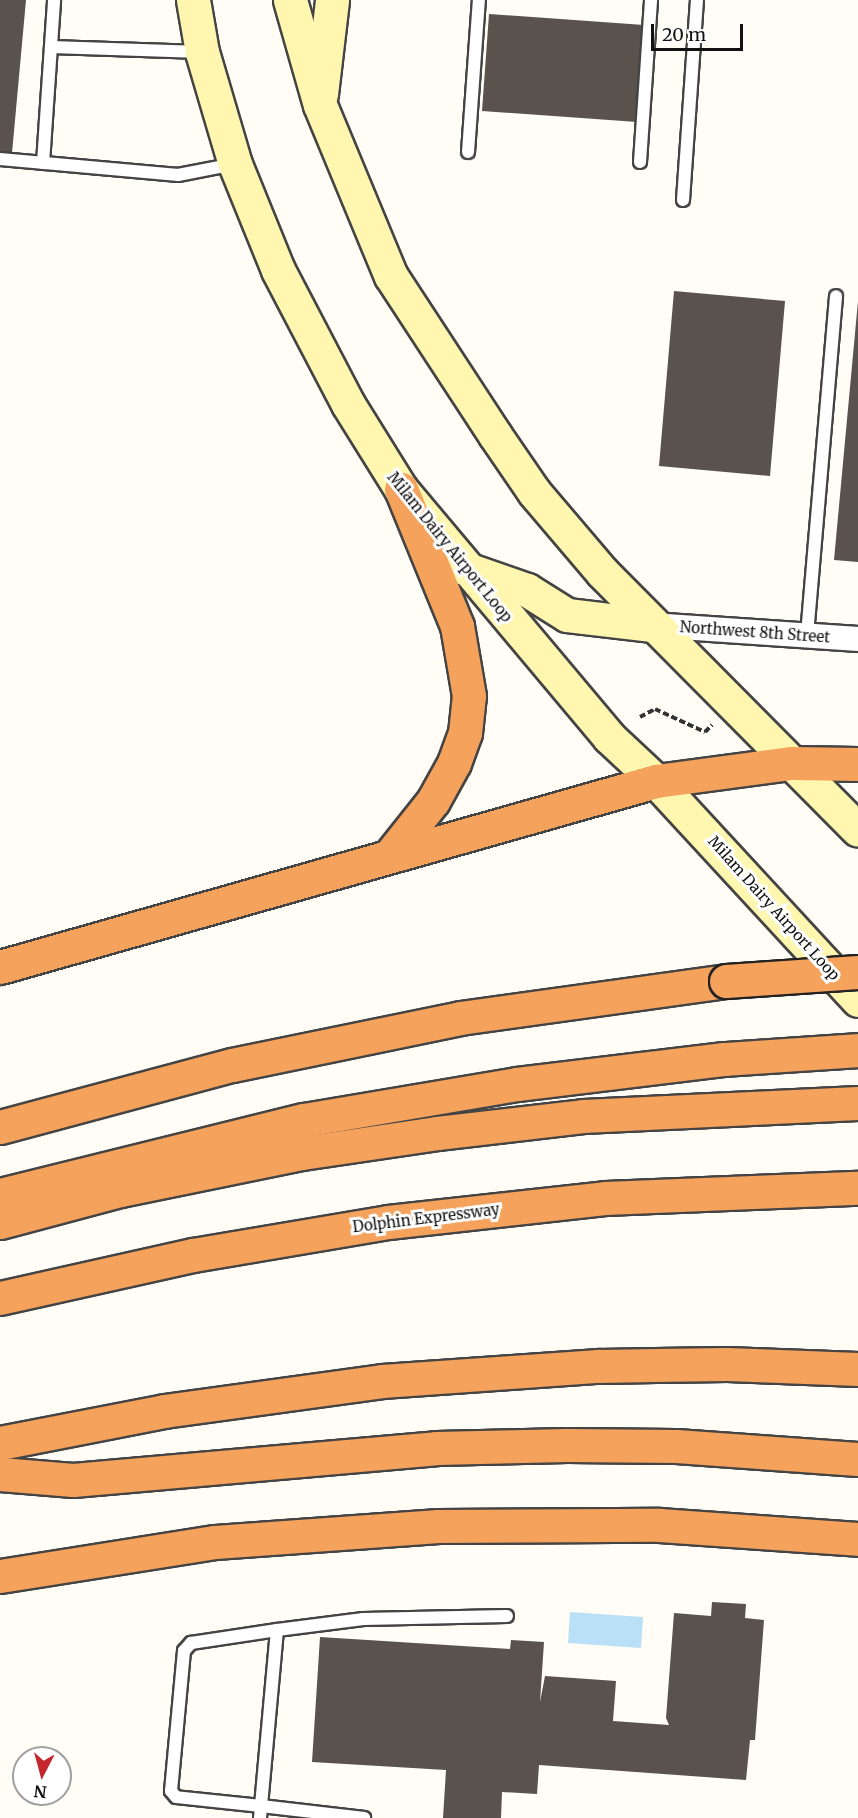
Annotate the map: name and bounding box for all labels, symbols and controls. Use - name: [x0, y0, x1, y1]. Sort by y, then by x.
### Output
- scale bar: [654, 12, 746, 50]
- text: 20 m: [662, 23, 706, 46]
- street label: Milam Dairy Airport Loop: [384, 468, 516, 626]
- street label: Northwest 8th Street: [679, 618, 831, 646]
- street label: Milam Dairy Airport Loop: [705, 832, 843, 984]
- street label: Dolphin Expressway: [351, 1200, 501, 1236]
- north arrow: [12, 1746, 72, 1806]
- text: N: [33, 1781, 48, 1803]

